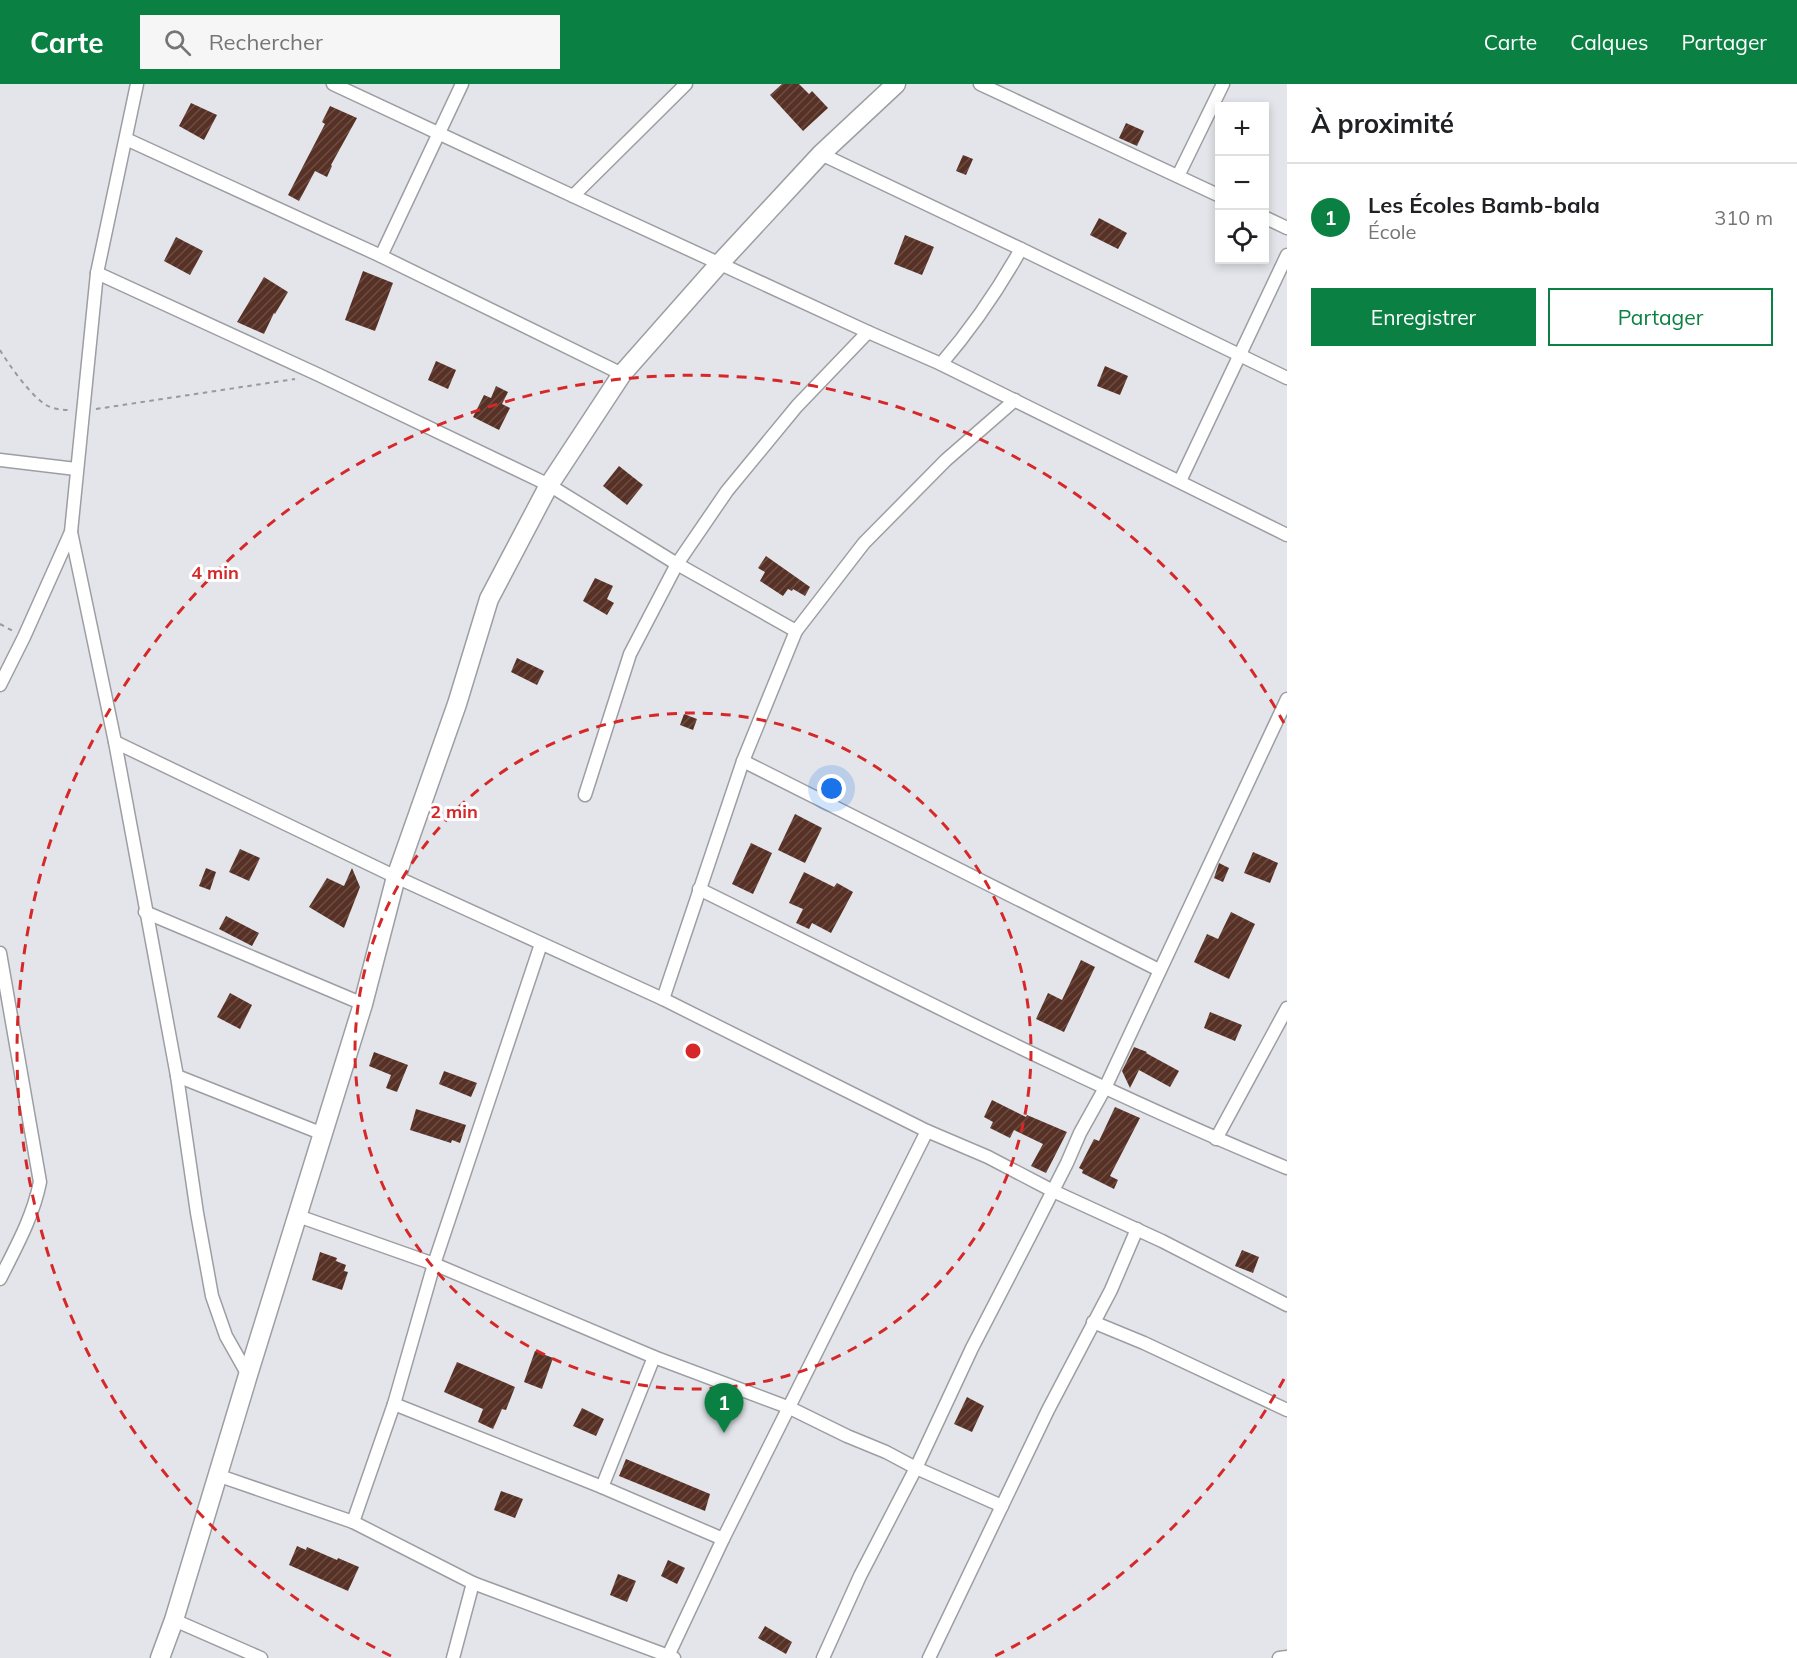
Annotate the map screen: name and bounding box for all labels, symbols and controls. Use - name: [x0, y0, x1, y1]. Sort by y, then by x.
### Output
- search box: [140, 15, 560, 69]
- text: Carte: [30, 25, 104, 60]
- icon: search: [161, 26, 194, 59]
- text: Rechercher: [209, 28, 323, 56]
- text: Carte: [1484, 29, 1537, 55]
- text: Calques: [1570, 29, 1648, 55]
- text: Partager: [1681, 29, 1767, 55]
- map controls: [1215, 102, 1269, 264]
- button: +: [1215, 102, 1269, 156]
- text: À proximité: [1311, 107, 1454, 140]
- button: −: [1215, 156, 1269, 210]
- text: Les Écoles Bamb-bala: [1368, 191, 1600, 219]
- text: 1: [1325, 205, 1337, 230]
- text: 310 m: [1714, 205, 1773, 230]
- button: locate: [1215, 210, 1269, 264]
- text: École: [1368, 219, 1416, 244]
- button: Enregistrer: [1311, 288, 1536, 346]
- button: Partager: [1548, 288, 1773, 346]
- text: 4 min: [191, 561, 239, 584]
- your location: [817, 774, 846, 803]
- text: 2 min: [430, 800, 478, 823]
- centre of rings: [683, 1041, 703, 1061]
- pin: 1: [704, 1384, 744, 1433]

